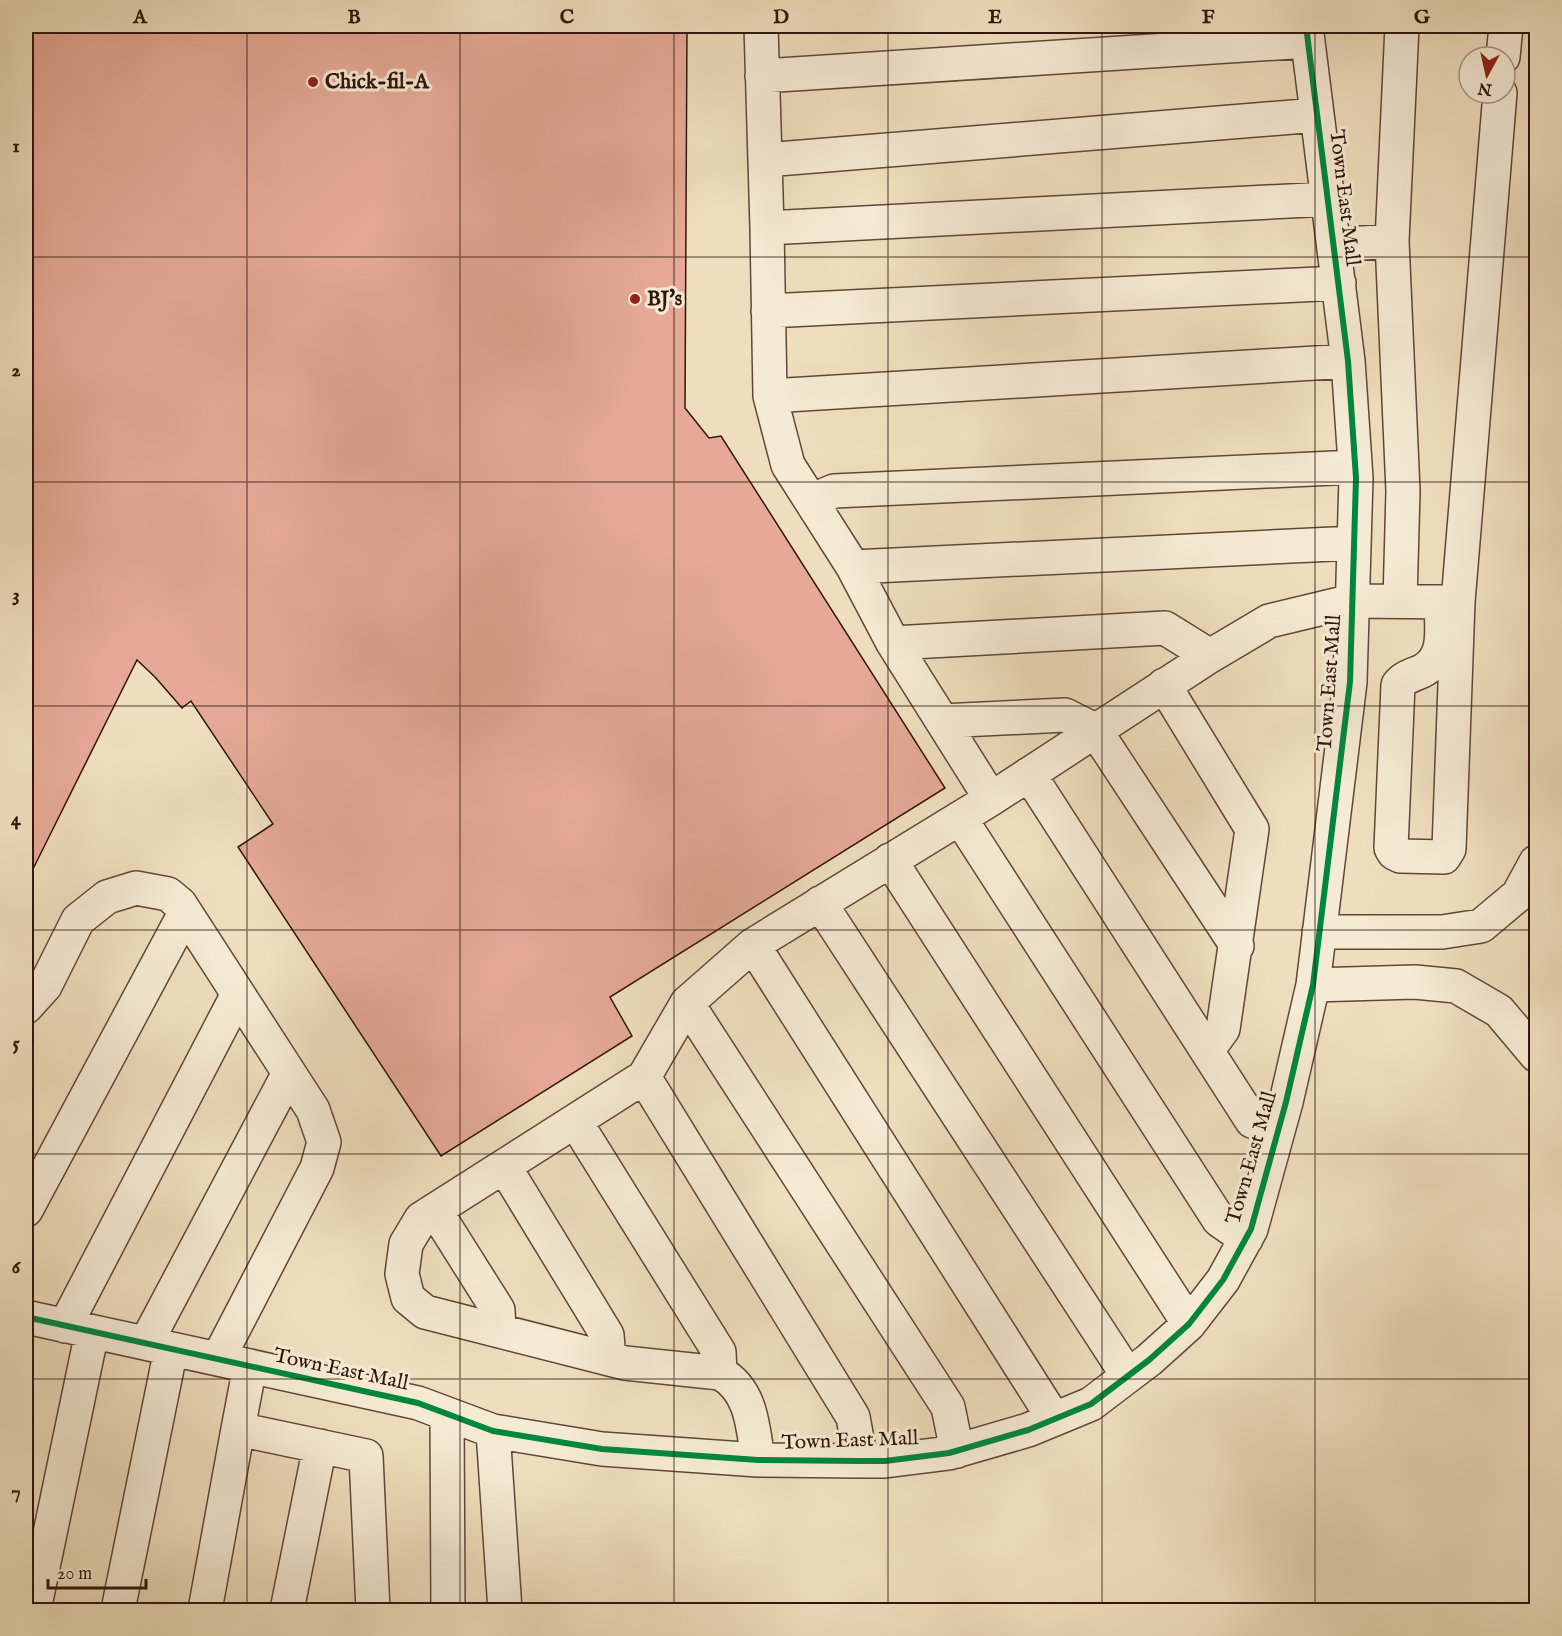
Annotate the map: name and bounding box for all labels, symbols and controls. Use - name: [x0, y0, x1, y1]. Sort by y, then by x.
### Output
- text: A: [132, 5, 148, 30]
- text: B: [347, 5, 361, 30]
- text: C: [560, 5, 574, 30]
- text: D: [773, 5, 789, 30]
- text: E: [988, 5, 1002, 30]
- text: F: [1202, 5, 1215, 30]
- text: G: [1414, 5, 1431, 30]
- north arrow: [1457, 45, 1517, 105]
- place label: Chick-fil-A: [325, 69, 430, 96]
- marker: Chick-fil-A: [306, 75, 320, 89]
- text: N: [1477, 77, 1494, 99]
- street label: Town East Mall: [1322, 128, 1366, 268]
- text: 1: [12, 134, 20, 159]
- place label: BJ's: [647, 286, 682, 313]
- marker: BJ's: [628, 292, 642, 306]
- text: 2: [11, 358, 21, 383]
- text: 3: [12, 583, 20, 608]
- street label: Town East Mall: [1312, 613, 1348, 752]
- text: 4: [11, 807, 22, 832]
- text: 5: [12, 1031, 20, 1056]
- street label: Town East Mall: [1220, 1088, 1284, 1228]
- text: 6: [12, 1255, 22, 1280]
- street label: Town East Mall: [271, 1343, 411, 1398]
- street label: Town East Mall: [781, 1425, 919, 1457]
- text: 7: [11, 1480, 21, 1505]
- scale bar: [48, 1552, 146, 1590]
- text: 20 m: [57, 1563, 92, 1586]

